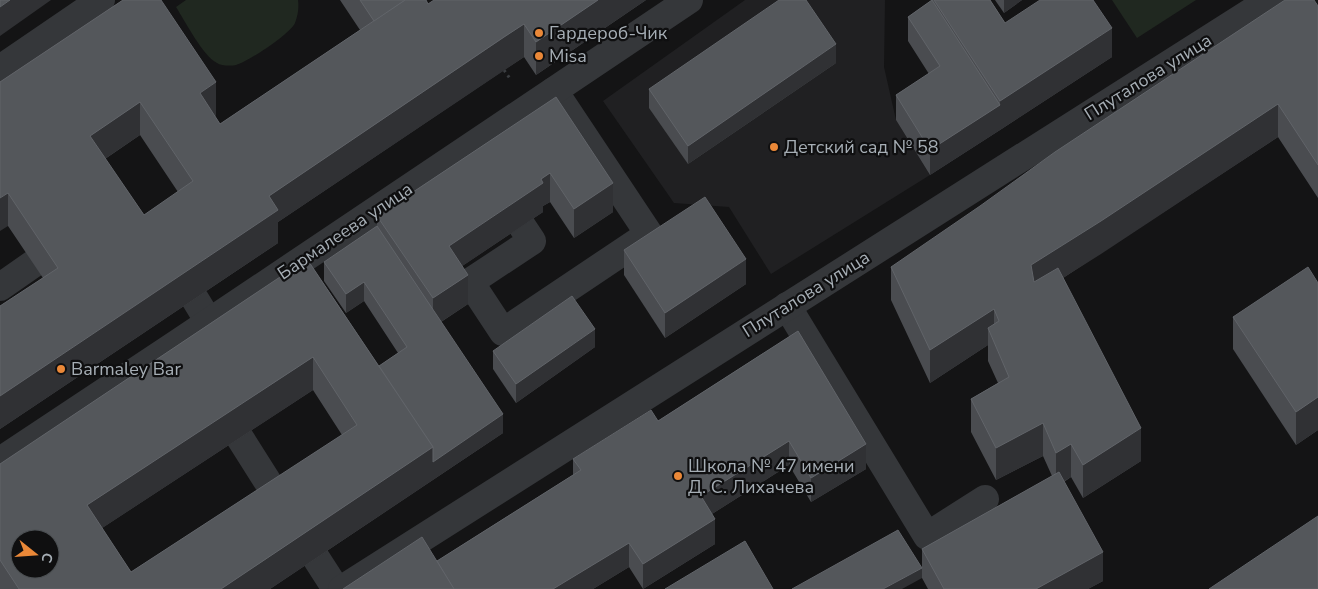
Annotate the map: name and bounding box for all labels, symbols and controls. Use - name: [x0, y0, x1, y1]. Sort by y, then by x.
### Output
- place label: Гардероб-Чик: [549, 21, 668, 45]
- marker: Гардероб-Чик: [533, 27, 545, 39]
- street label: Плуталова улица: [1080, 28, 1216, 126]
- place label: Misa: [549, 44, 587, 68]
- marker: Misa: [533, 50, 545, 62]
- place label: Детский сад № 58: [784, 135, 939, 159]
- marker: Детский сад № 58: [768, 141, 780, 153]
- street label: Бармалеева улица: [273, 177, 417, 285]
- street label: Плуталова улица: [738, 245, 874, 343]
- place label: Barmaley Bar: [71, 357, 181, 381]
- marker: Barmaley Bar: [55, 363, 67, 375]
- place label: Школа № 47 имени Д. С. Лихачева: [688, 454, 855, 499]
- marker: Школа № 47 имени Д. С. Лихачева: [672, 470, 684, 482]
- north arrow: [10, 529, 60, 579]
- text: С: [36, 550, 57, 565]

